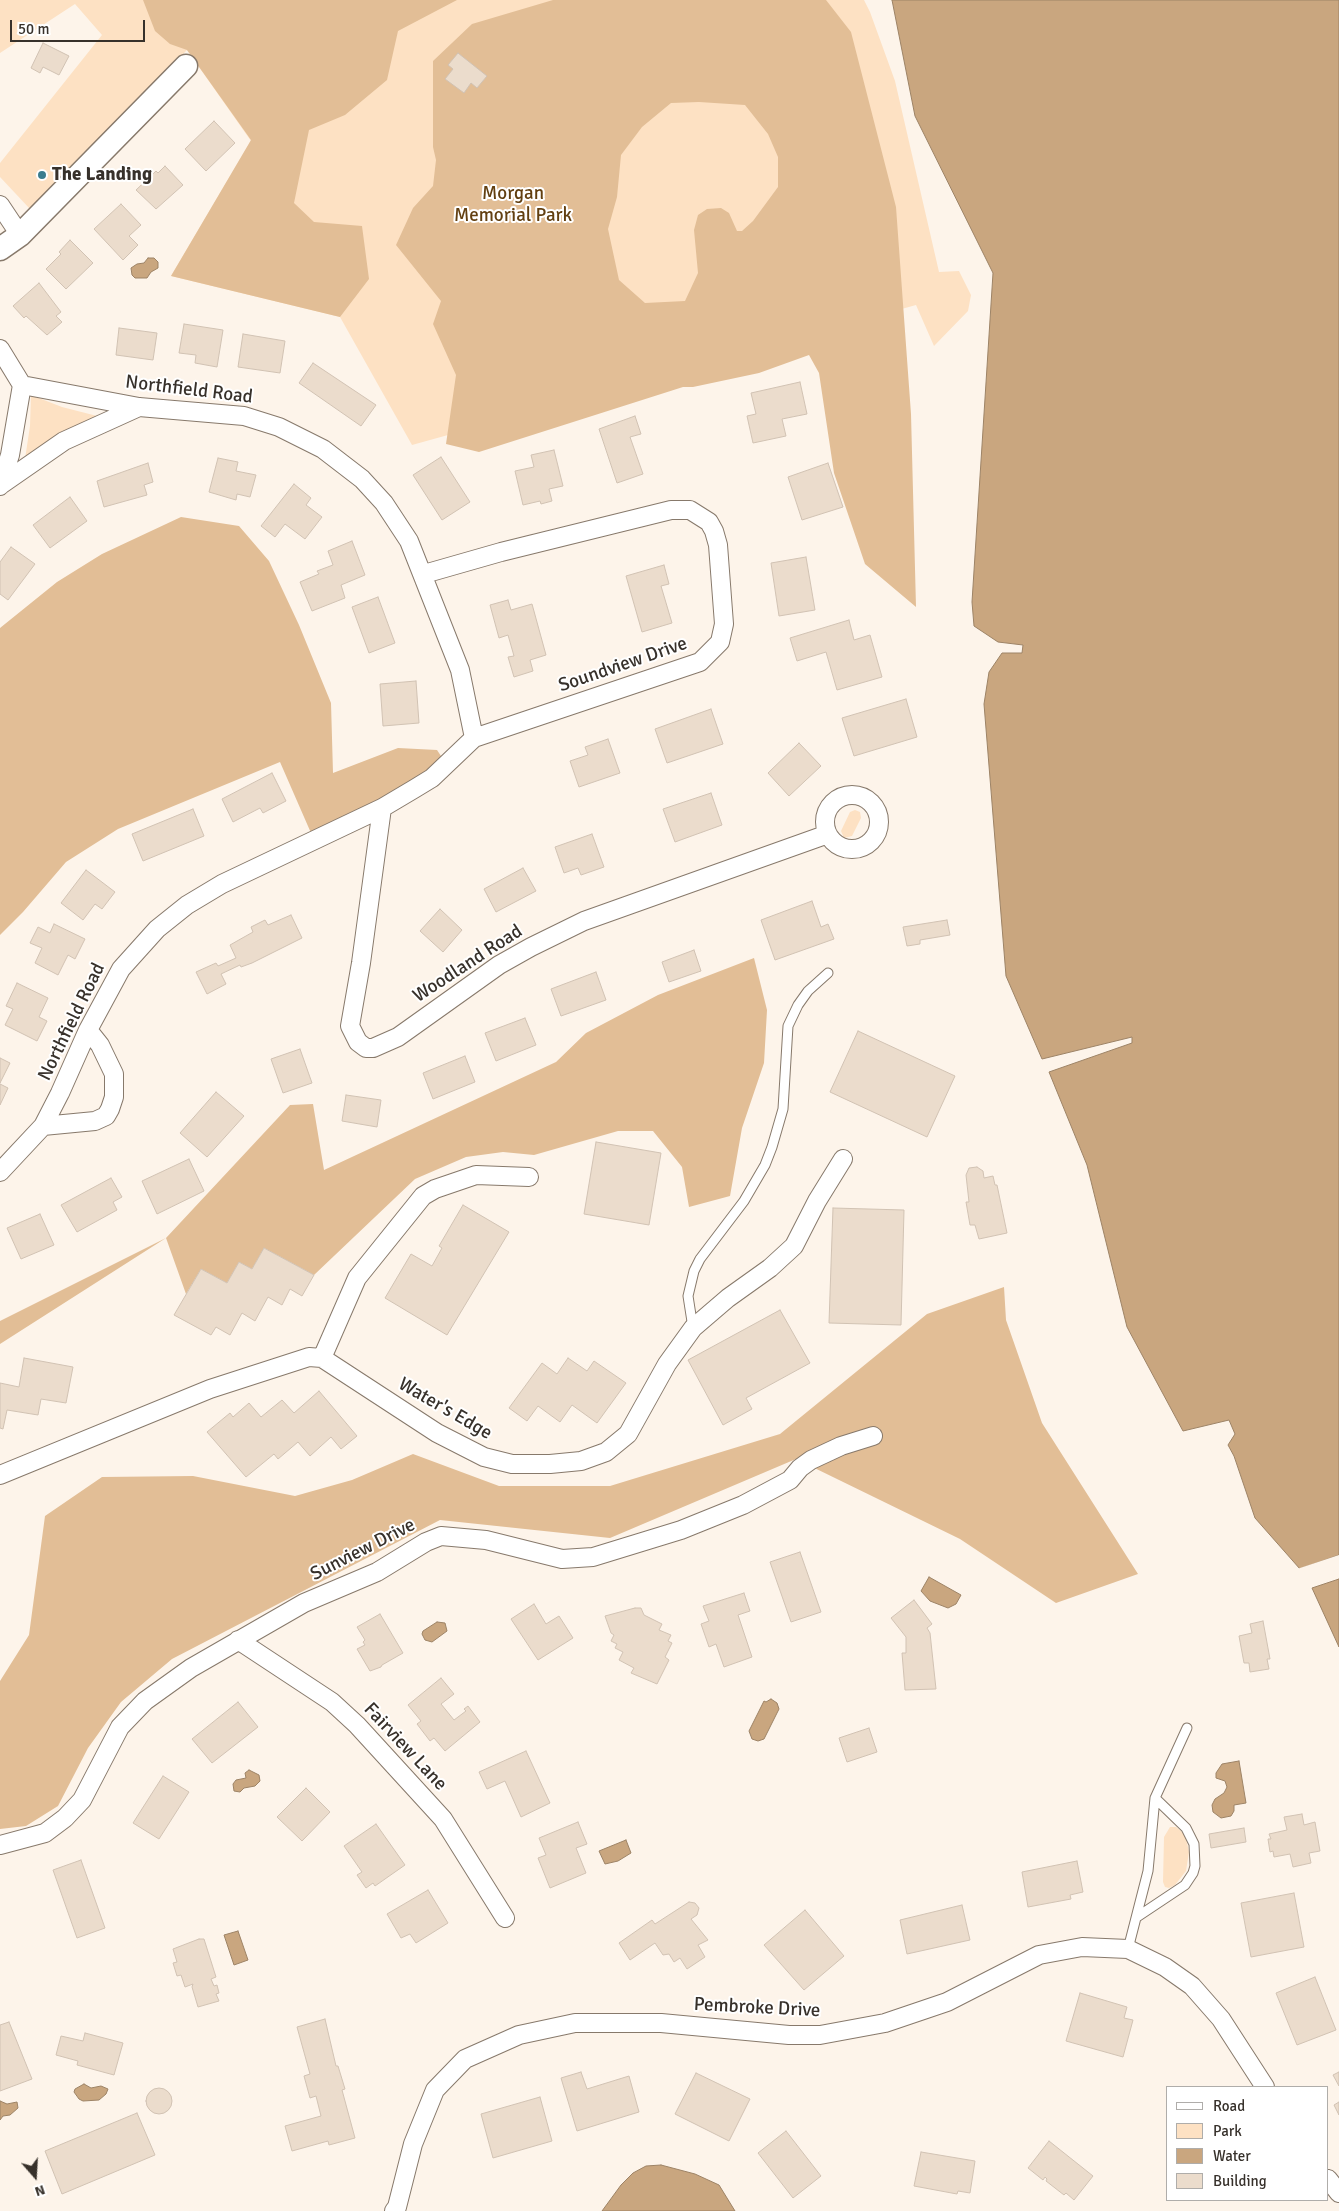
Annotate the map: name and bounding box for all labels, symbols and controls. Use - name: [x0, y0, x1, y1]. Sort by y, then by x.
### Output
- scale bar: [12, 10, 148, 42]
- text: 50 m: [18, 20, 49, 38]
- place label: The Landing: [52, 164, 152, 186]
- marker: The Landing: [36, 169, 48, 181]
- park label: Morgan Memorial Park: [454, 183, 572, 227]
- street label: Northfield Road: [124, 371, 254, 409]
- street label: Soundview Drive: [556, 632, 690, 698]
- street label: Woodland Road: [409, 920, 527, 1008]
- street label: Northfield Road: [34, 959, 110, 1085]
- street label: Water's Edge: [394, 1373, 496, 1445]
- street label: Sunview Drive: [307, 1514, 419, 1586]
- street label: Fairview Lane: [359, 1698, 451, 1796]
- street label: Pembroke Drive: [693, 1993, 821, 2023]
- legend: [1166, 2086, 1329, 2201]
- text: Road: [1213, 2097, 1245, 2115]
- text: Park: [1213, 2122, 1242, 2140]
- text: Water: [1213, 2147, 1251, 2165]
- north arrow: [10, 2151, 60, 2201]
- text: Building: [1213, 2172, 1267, 2190]
- text: N: [33, 2181, 47, 2200]

